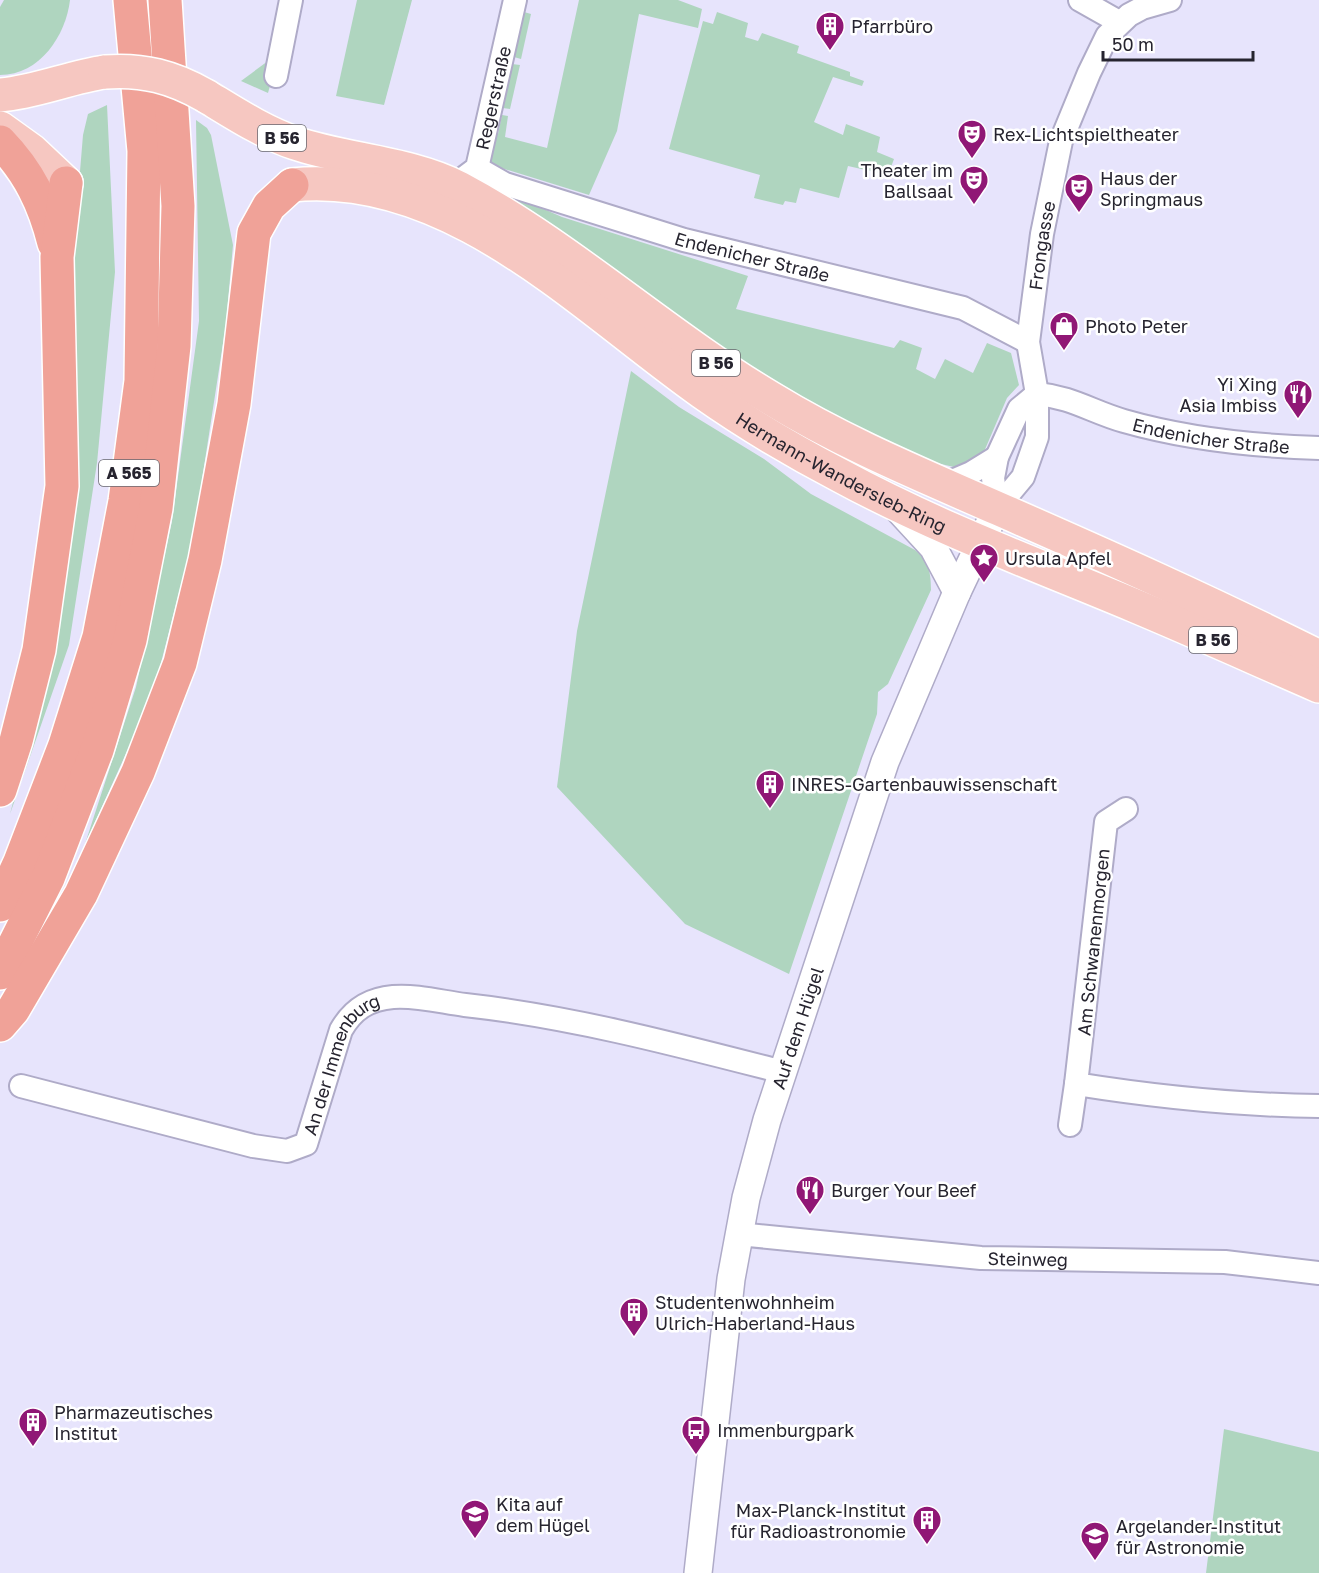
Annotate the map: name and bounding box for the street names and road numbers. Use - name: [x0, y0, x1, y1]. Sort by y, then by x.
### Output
- street label: Regerstraße: [470, 44, 515, 152]
- road number: B 56: [258, 125, 306, 151]
- street label: Frongasse: [1024, 199, 1060, 292]
- street label: Endenicher Straße: [672, 227, 832, 286]
- road number: B 56: [692, 350, 740, 376]
- street label: Hermann-Wandersleb-Ring: [732, 407, 950, 537]
- street label: Endenicher Straße: [1130, 413, 1290, 458]
- road number: A 565: [99, 460, 159, 486]
- road number: B 56: [1189, 627, 1237, 653]
- street label: Am Schwanenmorgen: [1072, 847, 1114, 1037]
- street label: Auf dem Hügel: [767, 964, 828, 1092]
- street label: An der Immenburg: [298, 989, 383, 1138]
- street label: Steinweg: [987, 1247, 1068, 1270]

